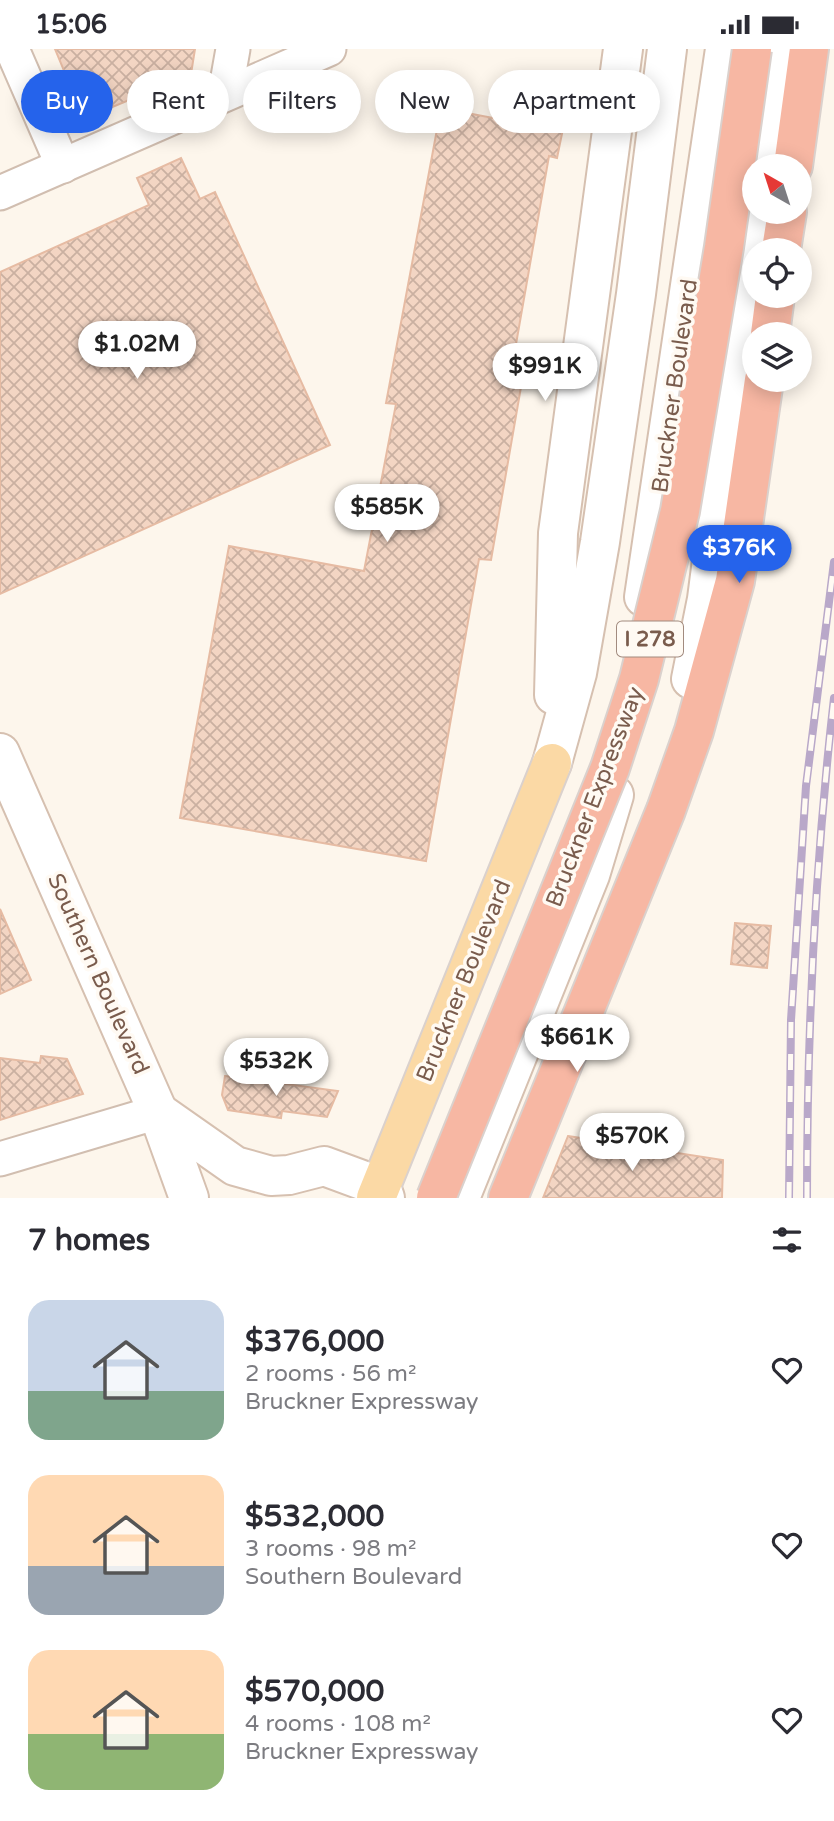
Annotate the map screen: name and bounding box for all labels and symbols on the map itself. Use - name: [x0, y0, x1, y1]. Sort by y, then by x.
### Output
- north arrow: [742, 154, 812, 224]
- street label: Bruckner Boulevard: [646, 277, 704, 495]
- pin: $1.02M: [80, 321, 194, 381]
- pin: $991K: [496, 343, 594, 403]
- pin: $585K: [338, 484, 436, 544]
- pin: $376K: [690, 525, 788, 585]
- road number: I 278: [617, 621, 683, 657]
- street label: Bruckner Expressway: [540, 683, 650, 911]
- street label: Southern Boulevard: [41, 869, 155, 1079]
- street label: Bruckner Boulevard: [411, 876, 517, 1086]
- pin: $661K: [528, 1014, 626, 1074]
- pin: $532K: [227, 1039, 325, 1098]
- pin: $570K: [583, 1113, 681, 1173]

